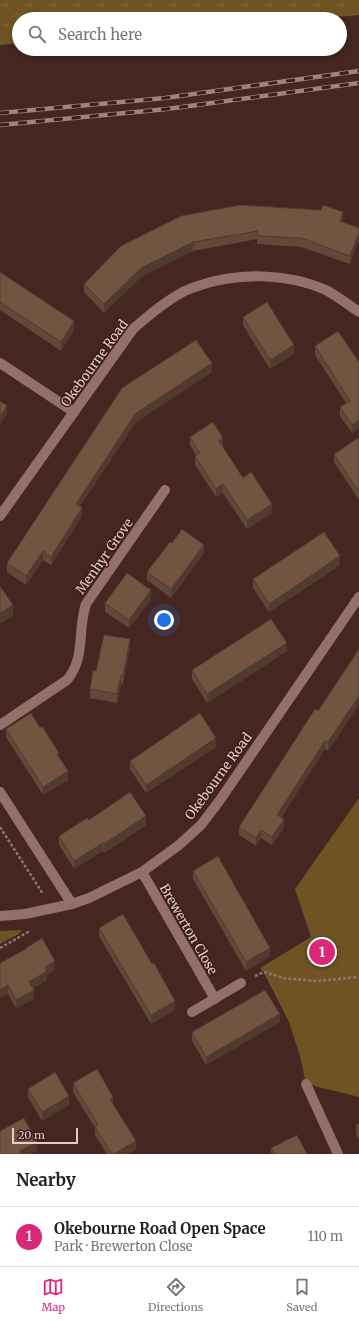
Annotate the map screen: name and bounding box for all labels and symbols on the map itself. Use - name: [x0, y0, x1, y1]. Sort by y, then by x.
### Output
- street label: Okebourne Road: [57, 316, 132, 410]
- street label: Menhyr Grove: [72, 515, 137, 598]
- your location: [154, 610, 174, 630]
- street label: Okebourne Road: [181, 729, 256, 823]
- street label: Brewerton Close: [156, 881, 222, 978]
- pin: 1: [309, 937, 335, 967]
- scale bar: [12, 1126, 78, 1145]

